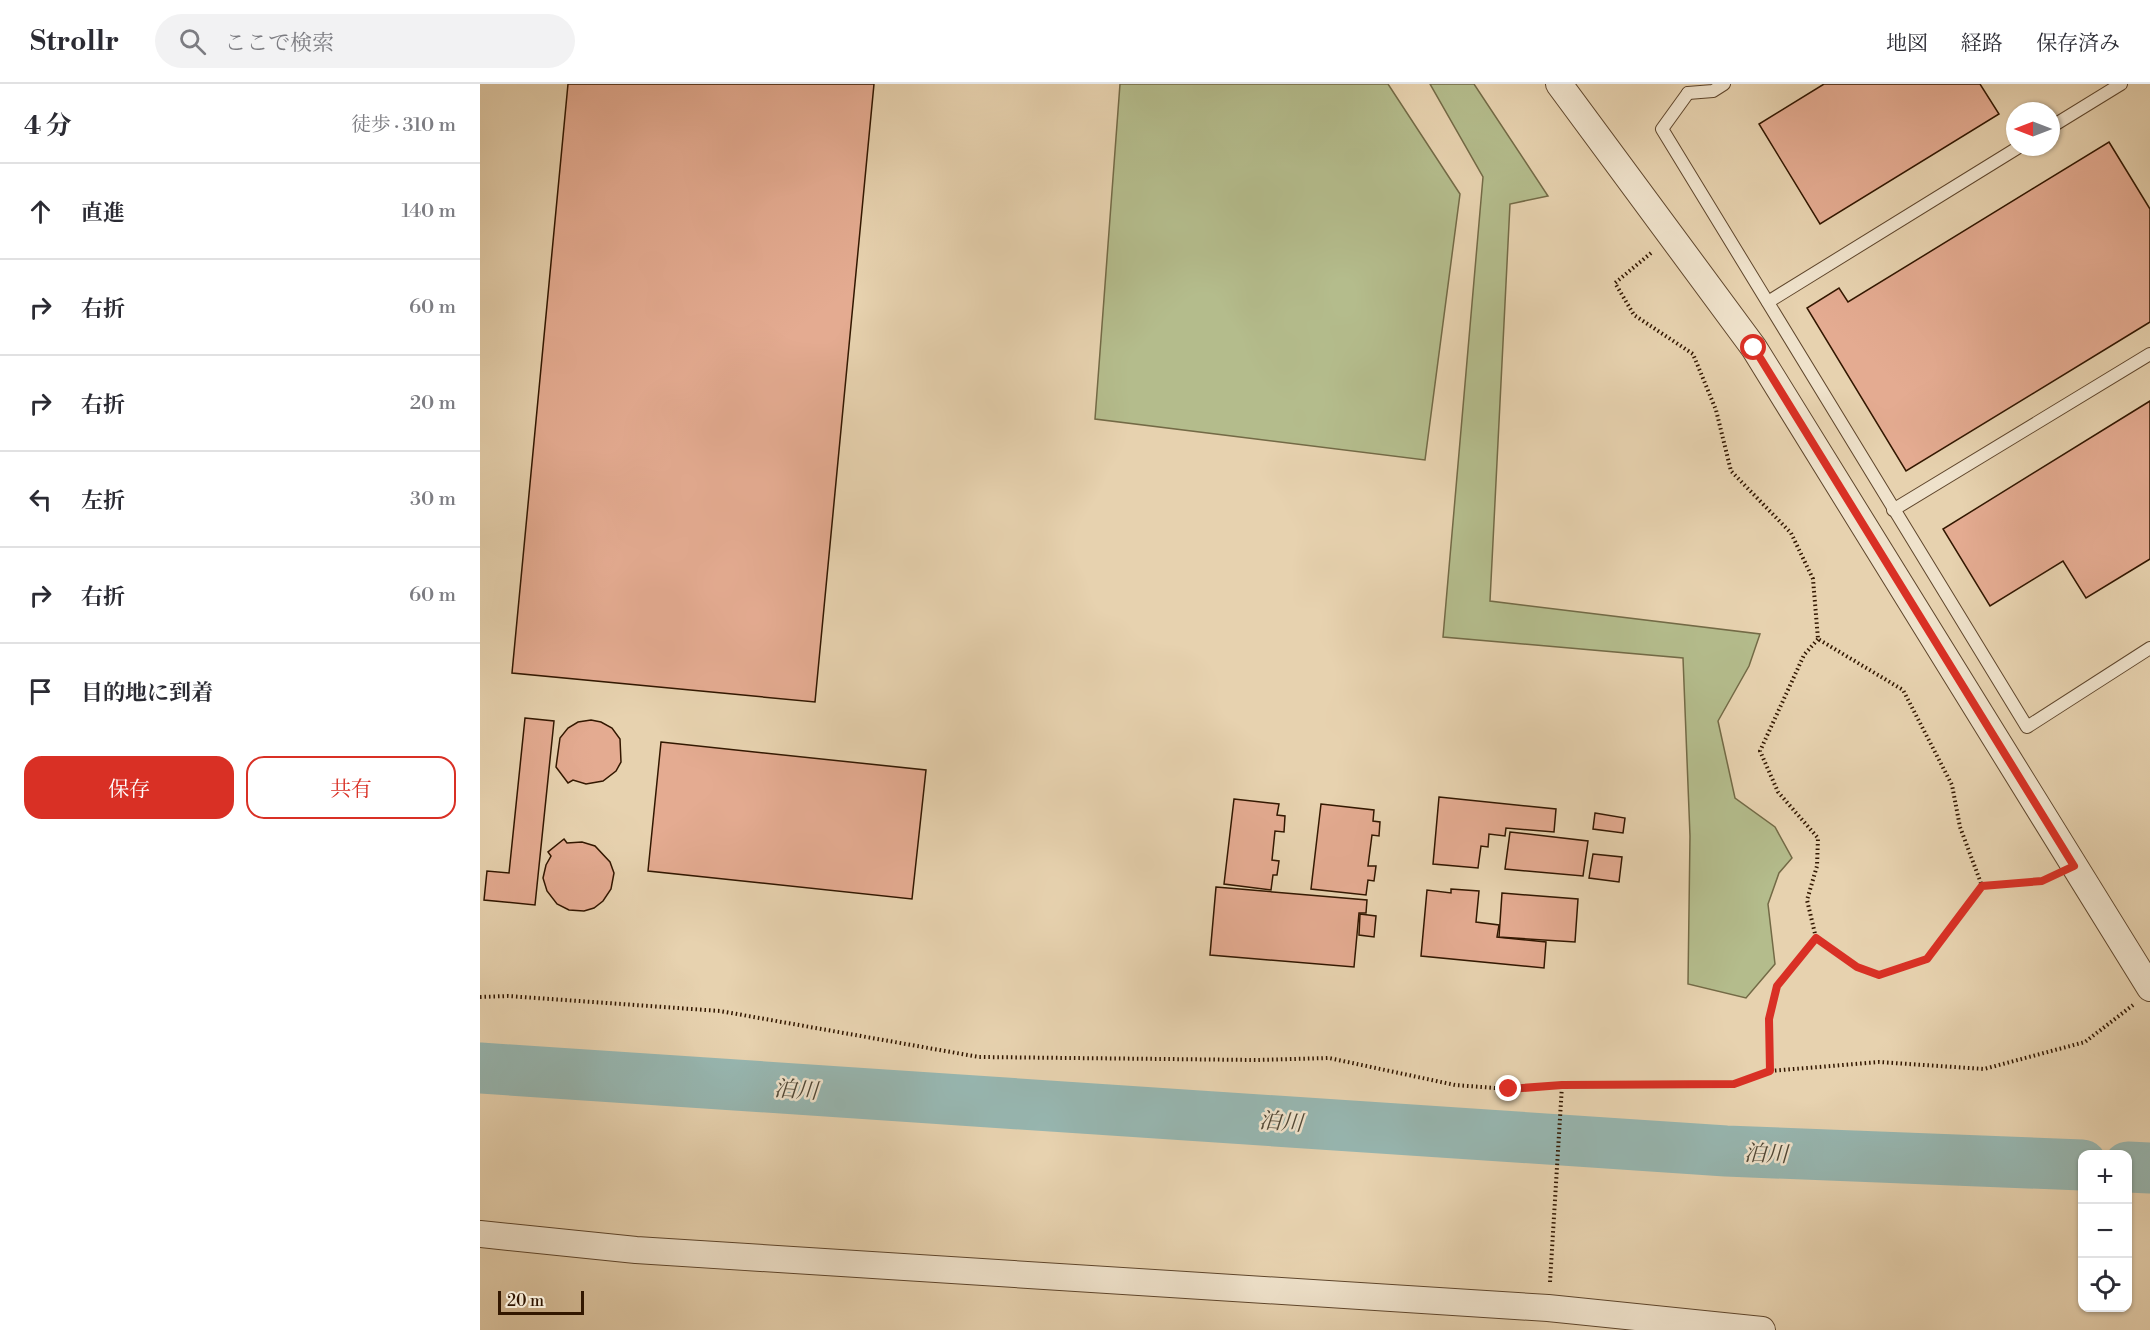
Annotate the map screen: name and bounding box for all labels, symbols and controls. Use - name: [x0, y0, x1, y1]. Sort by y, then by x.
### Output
- search box: [155, 14, 575, 68]
- text: Strollr: [30, 24, 119, 59]
- icon: search: [176, 25, 209, 58]
- text: ここで検索: [224, 30, 334, 57]
- text: 地図: [1886, 31, 1928, 57]
- text: 経路: [1961, 31, 2003, 57]
- text: 保存済み: [2036, 31, 2120, 57]
- north arrow: [2006, 102, 2060, 156]
- text: 4 分: [24, 110, 72, 142]
- text: 徒歩 · 310 m: [351, 113, 456, 138]
- icon: ahead: [24, 195, 57, 228]
- text: 140 m: [401, 199, 456, 224]
- text: 直進: [81, 200, 125, 227]
- icon: right: [24, 291, 57, 324]
- text: 60 m: [409, 295, 456, 320]
- text: 右折: [81, 296, 125, 323]
- route start: [1740, 334, 1766, 360]
- icon: right: [24, 387, 57, 420]
- text: 20 m: [410, 391, 456, 416]
- text: 右折: [81, 392, 125, 419]
- icon: left: [24, 483, 57, 516]
- text: 30 m: [410, 487, 456, 512]
- text: 左折: [81, 488, 125, 515]
- icon: right: [24, 579, 57, 612]
- text: 60 m: [409, 583, 456, 608]
- text: 右折: [81, 584, 125, 611]
- icon: arrive: [24, 675, 57, 708]
- text: 目的地に到着: [81, 680, 213, 707]
- button: 保存: [24, 756, 234, 819]
- button: 共有: [246, 756, 456, 819]
- water label: 泊川: [773, 1075, 821, 1106]
- route end: [1495, 1075, 1521, 1101]
- water label: 泊川: [1258, 1107, 1306, 1138]
- water label: 泊川: [1743, 1140, 1790, 1169]
- map controls: [2078, 1150, 2132, 1312]
- button: +: [2078, 1150, 2132, 1204]
- button: −: [2078, 1204, 2132, 1258]
- button: locate: [2078, 1258, 2132, 1312]
- scale bar: [498, 1288, 584, 1316]
- text: 20 m: [507, 1291, 544, 1311]

